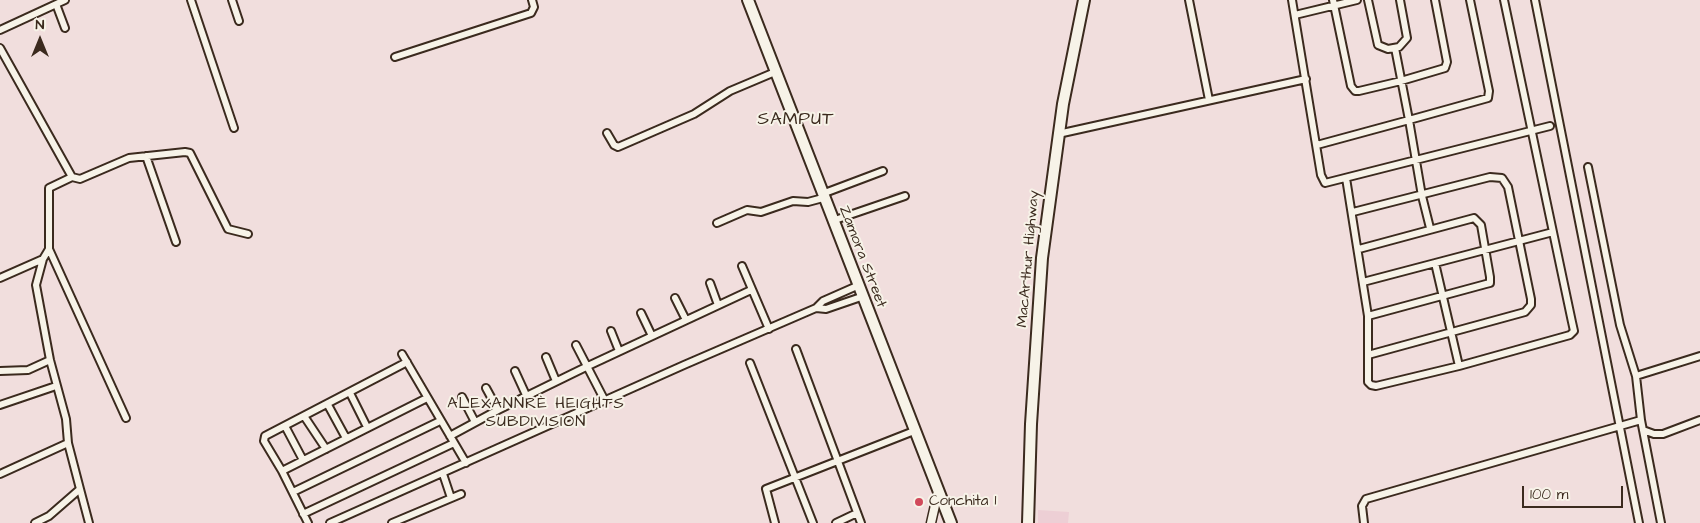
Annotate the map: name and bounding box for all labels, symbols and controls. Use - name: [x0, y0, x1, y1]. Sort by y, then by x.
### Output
- north arrow: [15, 15, 65, 65]
- text: N: [36, 15, 44, 35]
- district label: SAMPUT: [757, 109, 835, 131]
- street label: MacArthur Highway: [1014, 190, 1044, 328]
- street label: Zamora Street: [834, 204, 890, 310]
- district label: ALEXANNRÈ HEIGHTS SUBDIVISION: [445, 395, 627, 433]
- scale bar: [1525, 476, 1626, 508]
- text: 100 m: [1530, 484, 1569, 505]
- place label: Conchita 1: [929, 493, 996, 511]
- marker: Conchita 1: [913, 496, 925, 508]

